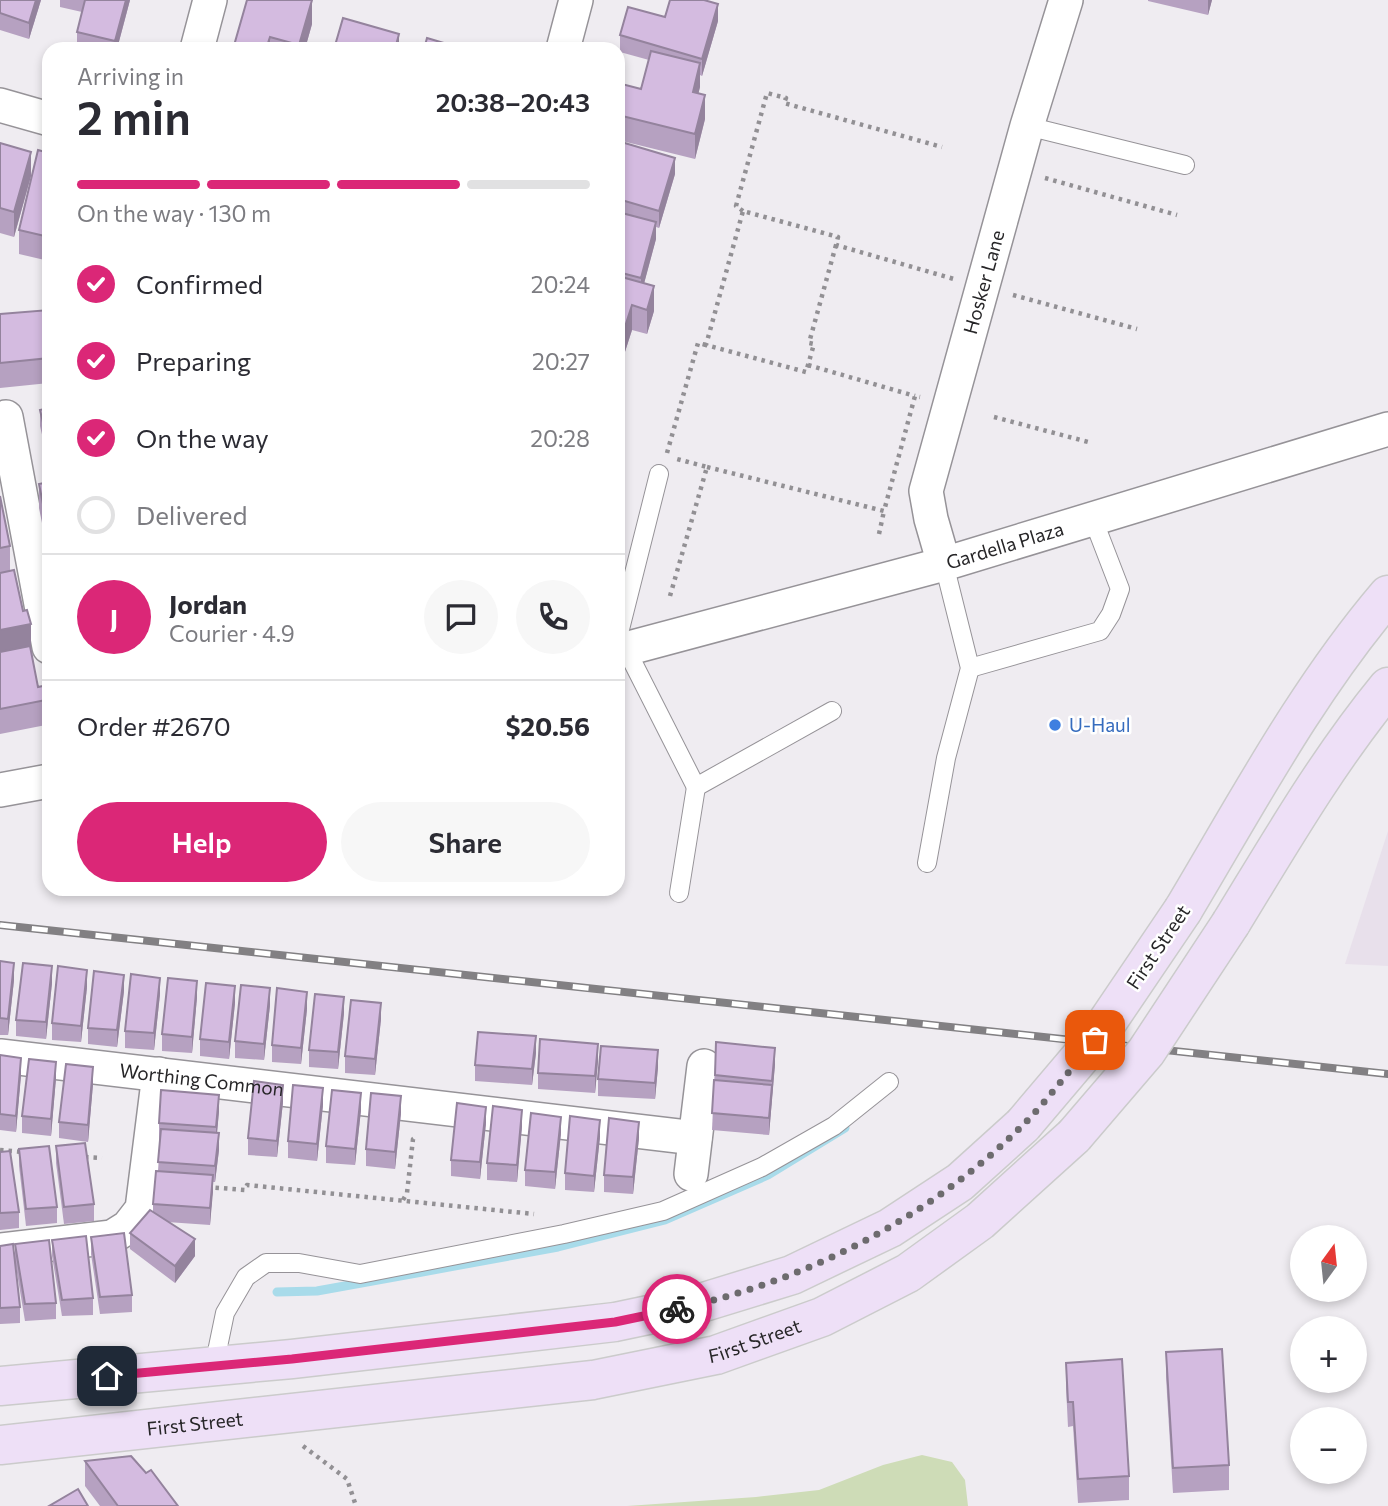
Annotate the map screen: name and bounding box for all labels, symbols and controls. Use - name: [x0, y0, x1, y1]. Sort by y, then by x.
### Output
- text: Arriving in: [77, 62, 184, 90]
- text: 20:38–20:43: [436, 86, 590, 117]
- text: 2 min: [77, 88, 191, 144]
- text: On the way · 130 m: [77, 199, 271, 227]
- street label: Hosker Lane: [958, 227, 1009, 337]
- icon: check: [77, 265, 115, 303]
- text: Confirmed: [136, 268, 263, 299]
- text: 20:24: [531, 270, 590, 298]
- icon: check: [77, 342, 115, 380]
- text: Preparing: [136, 345, 251, 376]
- text: 20:27: [532, 347, 590, 375]
- icon: check: [77, 419, 115, 457]
- text: On the way: [136, 422, 269, 453]
- text: 20:28: [530, 424, 590, 452]
- text: Delivered: [136, 499, 247, 530]
- street label: Gardella Plaza: [943, 516, 1066, 574]
- button: chat: [424, 580, 498, 654]
- button: phone: [516, 580, 590, 654]
- text: Jordan: [169, 588, 247, 619]
- text: J: [110, 602, 118, 633]
- text: Courier · 4.9: [169, 619, 295, 647]
- text: Order #2670: [77, 710, 231, 741]
- text: $20.56: [505, 710, 590, 741]
- place label: U-Haul: [1069, 713, 1131, 736]
- marker: U-Haul: [1047, 717, 1063, 733]
- button: Help: [77, 802, 327, 882]
- button: Share: [341, 802, 590, 882]
- street label: First Street: [1121, 900, 1194, 993]
- pin: [1065, 1010, 1125, 1070]
- icon: bag: [1076, 1021, 1114, 1059]
- street label: Worthing Common: [118, 1058, 285, 1100]
- north arrow: [1290, 1225, 1367, 1302]
- map controls: [1290, 1225, 1367, 1484]
- courier: [642, 1274, 712, 1344]
- icon: bike: [658, 1290, 696, 1328]
- street label: First Street: [706, 1313, 804, 1367]
- button: +: [1290, 1316, 1367, 1393]
- pin: [77, 1346, 137, 1406]
- icon: home: [88, 1357, 126, 1395]
- street label: First Street: [145, 1406, 244, 1440]
- button: −: [1290, 1407, 1367, 1484]

